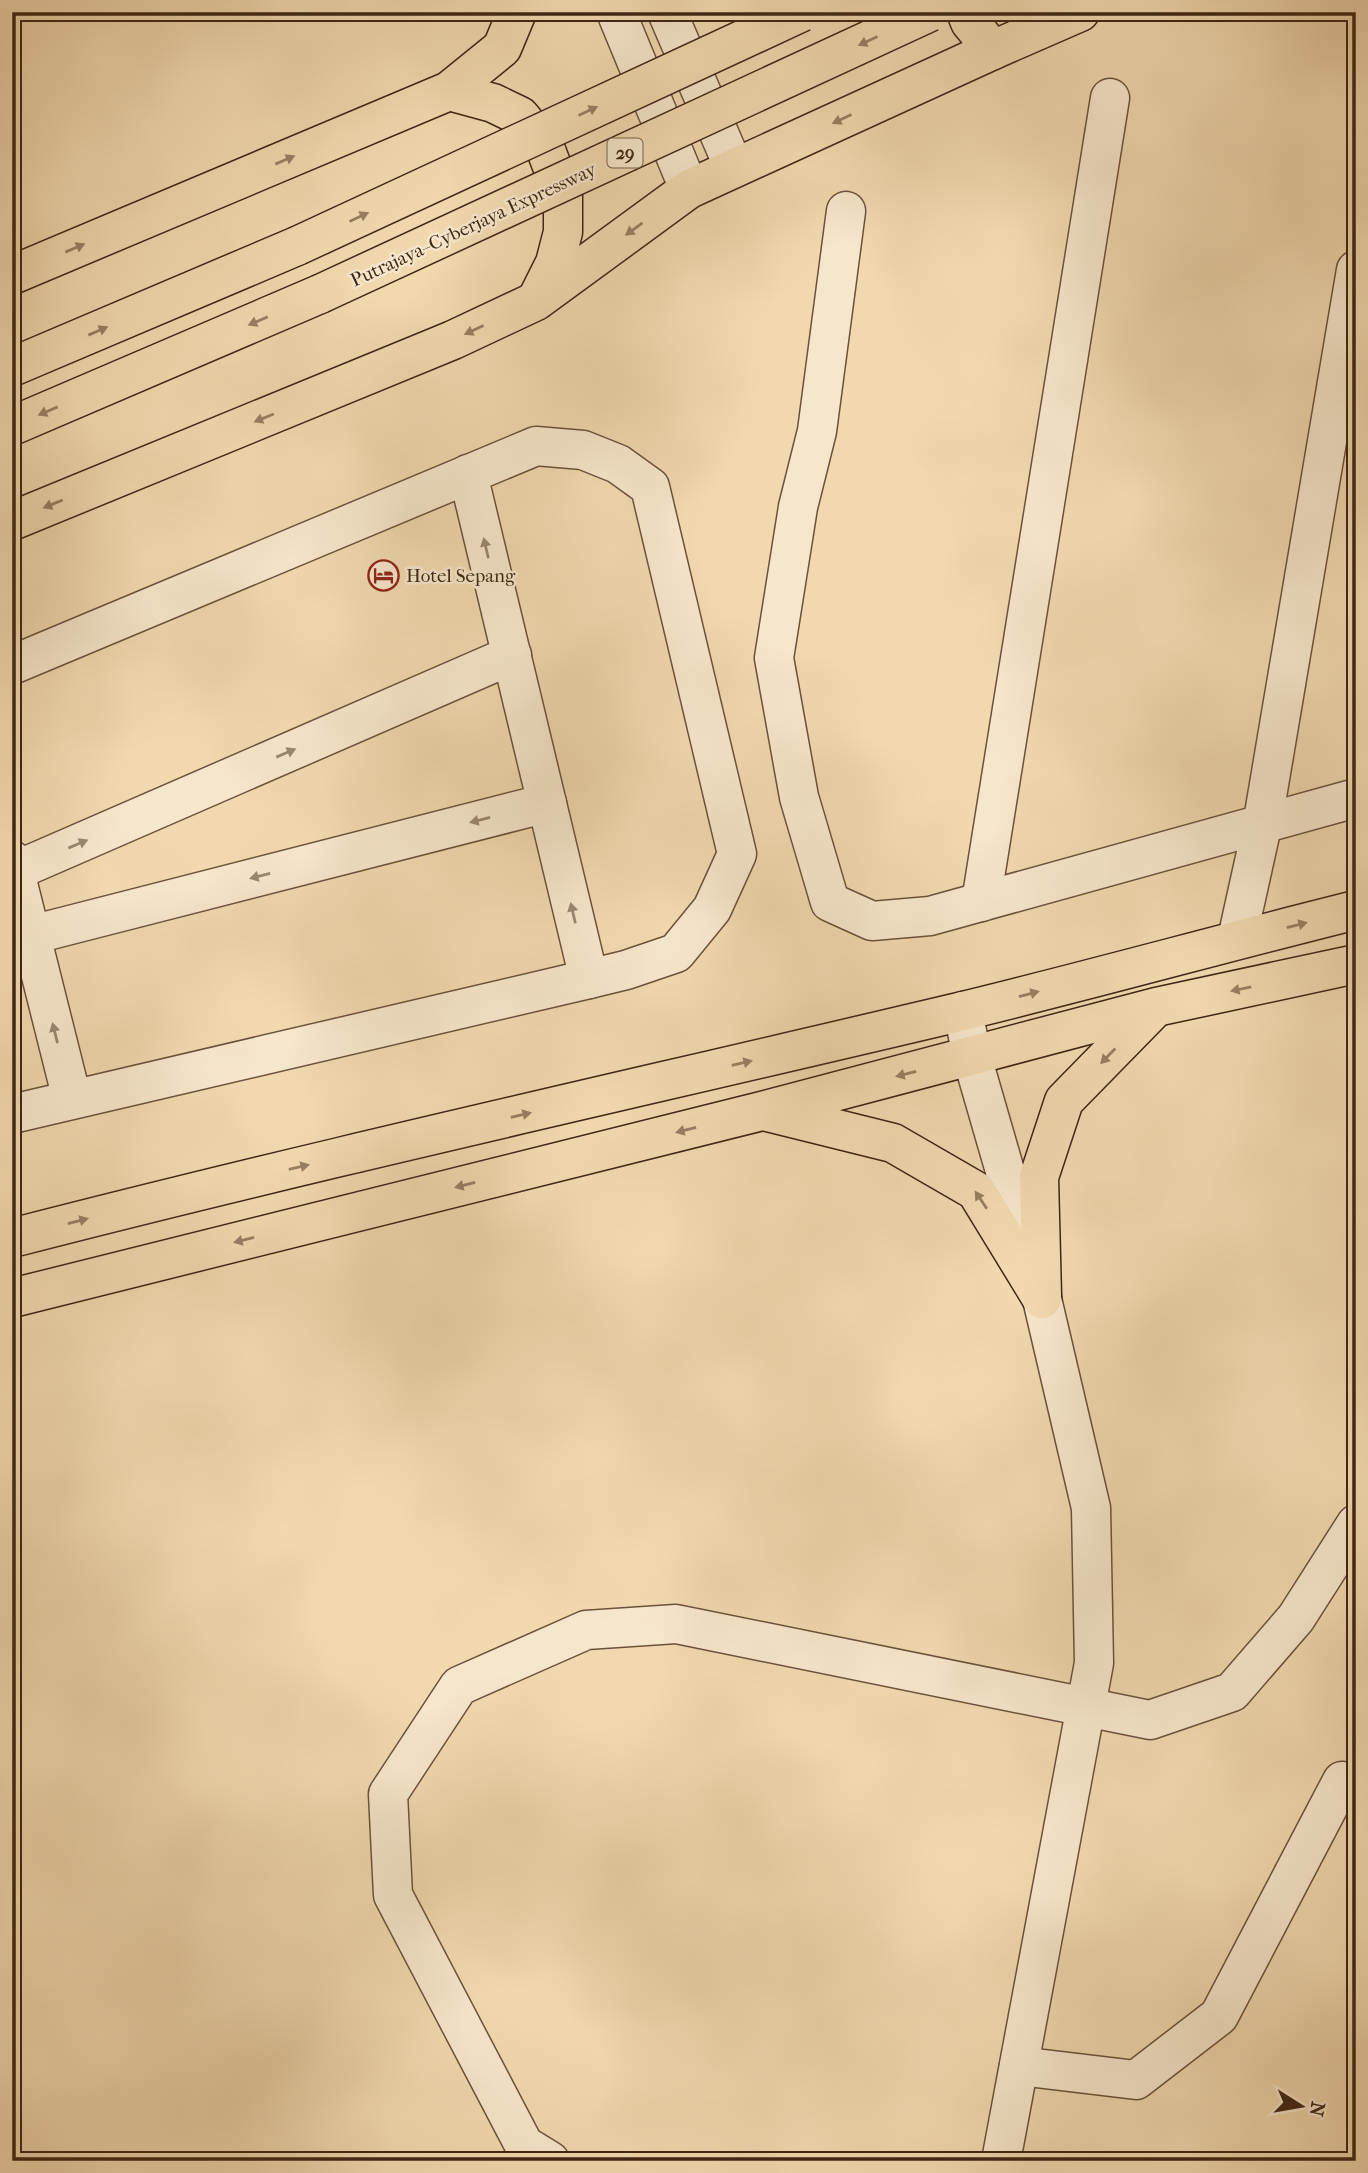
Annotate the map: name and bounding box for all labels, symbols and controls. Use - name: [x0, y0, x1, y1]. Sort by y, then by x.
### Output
- one-way arrow: [858, 35, 878, 47]
- one-way arrow: [578, 106, 598, 117]
- one-way arrow: [832, 113, 852, 125]
- road number: 29: [608, 138, 642, 168]
- one-way arrow: [275, 154, 295, 166]
- street label: Putrajaya–Cyberjaya Expressway: [347, 158, 601, 292]
- one-way arrow: [349, 211, 369, 223]
- one-way arrow: [625, 222, 643, 236]
- one-way arrow: [65, 242, 85, 254]
- one-way arrow: [247, 316, 268, 327]
- one-way arrow: [87, 325, 108, 336]
- one-way arrow: [464, 325, 484, 336]
- one-way arrow: [38, 406, 59, 417]
- one-way arrow: [253, 412, 274, 423]
- one-way arrow: [43, 499, 64, 510]
- one-way arrow: [480, 537, 491, 559]
- hotel icon: Hotel Sepang: [366, 558, 400, 592]
- place label: Hotel Sepang: [406, 565, 516, 587]
- one-way arrow: [276, 747, 297, 758]
- one-way arrow: [469, 815, 491, 826]
- one-way arrow: [67, 838, 88, 849]
- one-way arrow: [249, 871, 271, 882]
- one-way arrow: [567, 902, 578, 924]
- one-way arrow: [1286, 919, 1308, 930]
- one-way arrow: [1230, 983, 1252, 994]
- one-way arrow: [1018, 988, 1040, 999]
- one-way arrow: [49, 1022, 60, 1044]
- one-way arrow: [1100, 1047, 1116, 1064]
- one-way arrow: [731, 1057, 753, 1068]
- one-way arrow: [895, 1069, 917, 1080]
- one-way arrow: [510, 1109, 532, 1120]
- one-way arrow: [675, 1125, 697, 1136]
- one-way arrow: [288, 1161, 310, 1172]
- one-way arrow: [454, 1180, 476, 1191]
- one-way arrow: [974, 1190, 987, 1210]
- one-way arrow: [67, 1215, 89, 1226]
- one-way arrow: [233, 1235, 255, 1246]
- north arrow: [1266, 2072, 1336, 2142]
- text: N: [1304, 2100, 1329, 2119]

